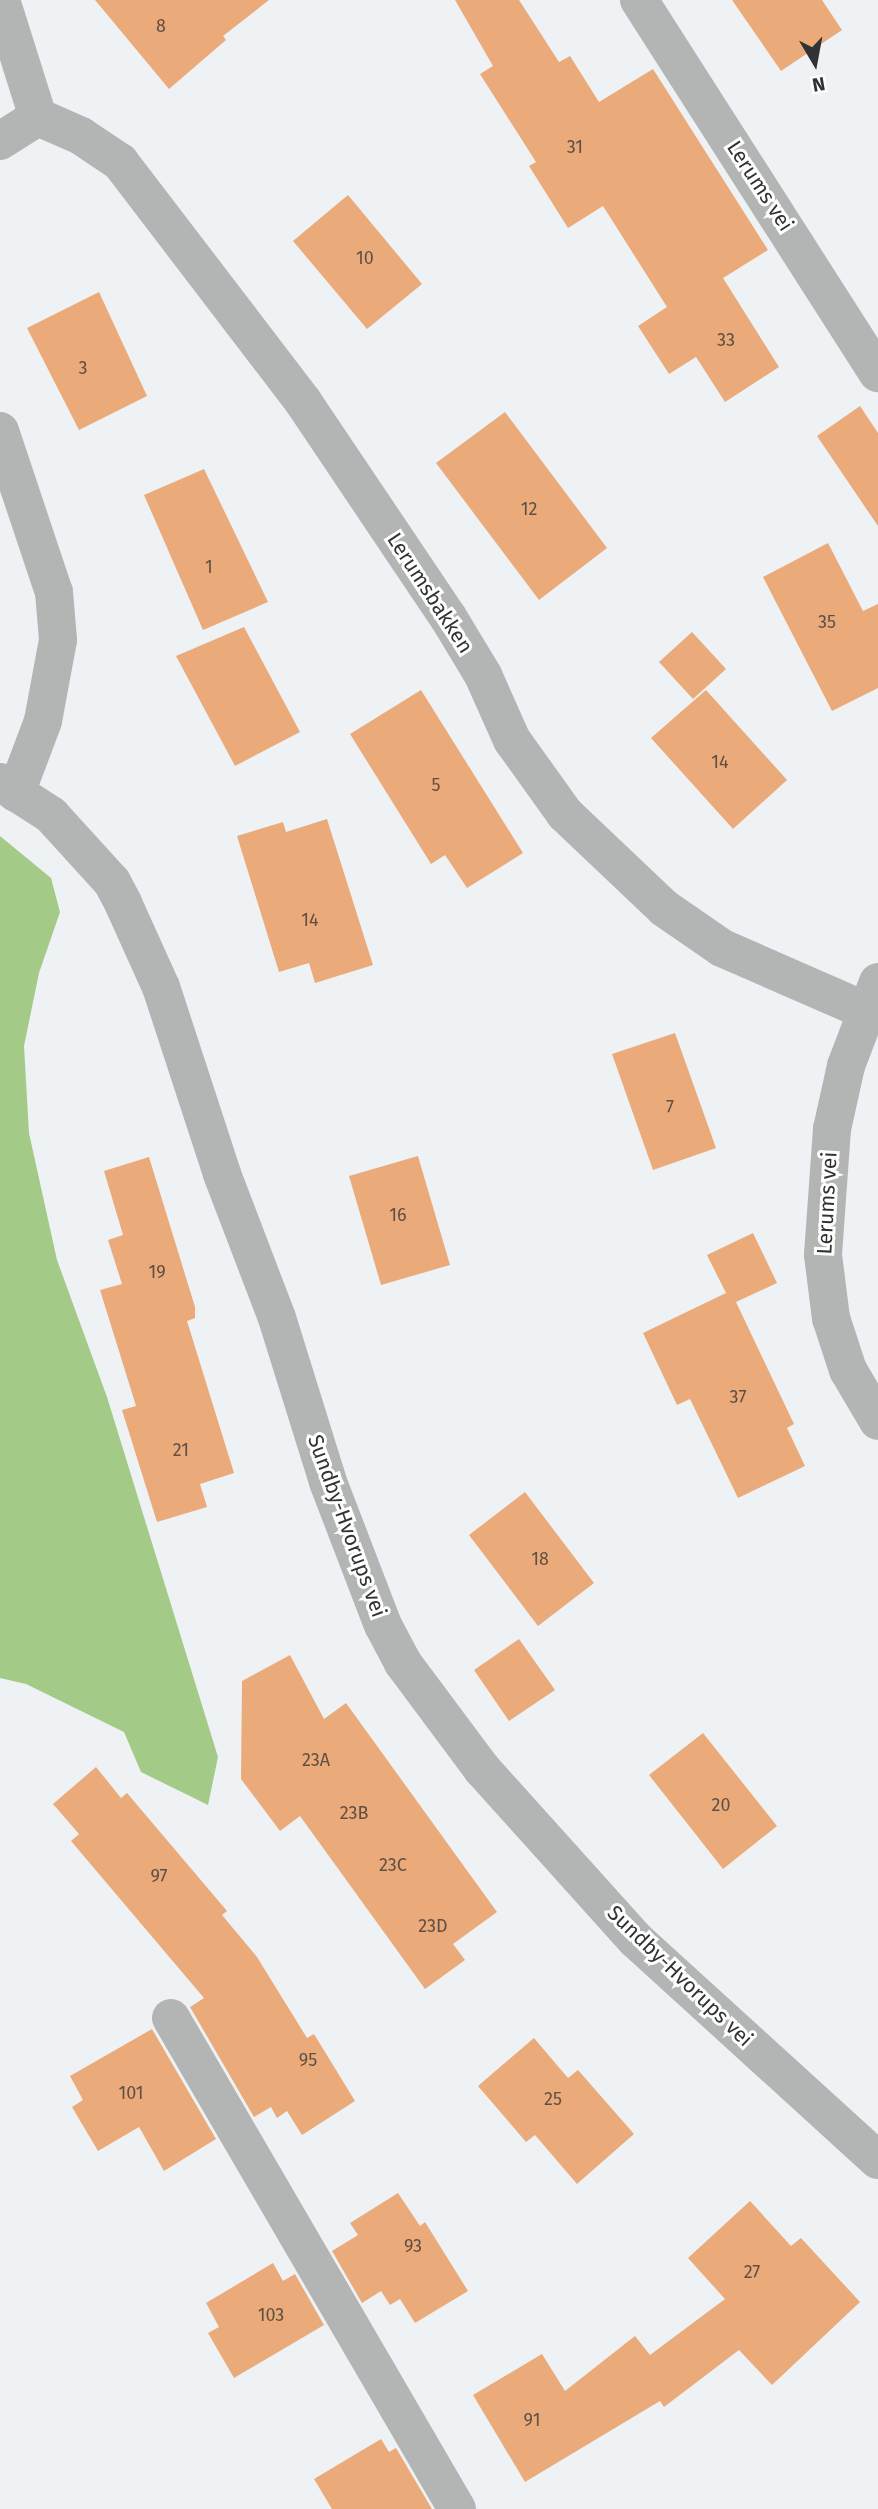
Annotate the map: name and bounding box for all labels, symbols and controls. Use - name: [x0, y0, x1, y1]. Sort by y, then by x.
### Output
- house number: 8: [156, 15, 166, 37]
- north arrow: [780, 28, 850, 98]
- text: N: [811, 72, 827, 97]
- house number: 31: [567, 136, 583, 158]
- street label: Lerums vei: [721, 136, 799, 236]
- house number: 10: [356, 247, 374, 269]
- house number: 33: [717, 329, 735, 351]
- house number: 3: [79, 357, 87, 379]
- house number: 12: [521, 498, 537, 520]
- street label: Lerumsbakken: [382, 528, 478, 658]
- house number: 1: [205, 556, 213, 578]
- house number: 35: [818, 611, 836, 633]
- house number: 14: [711, 751, 729, 773]
- house number: 5: [431, 774, 441, 796]
- house number: 14: [301, 909, 319, 931]
- house number: 7: [666, 1096, 674, 1118]
- street label: Lerums vei: [812, 1151, 842, 1255]
- house number: 16: [389, 1204, 407, 1226]
- house number: 19: [148, 1261, 166, 1283]
- house number: 37: [730, 1386, 746, 1408]
- street label: Sundby-Hvorups vei: [302, 1431, 392, 1621]
- house number: 21: [173, 1439, 189, 1461]
- house number: 18: [531, 1548, 549, 1570]
- house number: 23A: [302, 1749, 330, 1771]
- house number: 20: [712, 1794, 730, 1816]
- house number: 23B: [340, 1802, 368, 1824]
- house number: 23C: [379, 1854, 407, 1876]
- house number: 97: [150, 1865, 168, 1887]
- street label: Sundby-Hvorups vei: [602, 1900, 758, 2052]
- house number: 23D: [418, 1915, 448, 1937]
- house number: 95: [299, 2049, 317, 2071]
- house number: 101: [118, 2082, 144, 2104]
- house number: 25: [544, 2088, 562, 2110]
- house number: 93: [404, 2235, 422, 2257]
- house number: 27: [744, 2261, 760, 2283]
- house number: 103: [258, 2304, 284, 2326]
- house number: 91: [524, 2409, 540, 2431]

